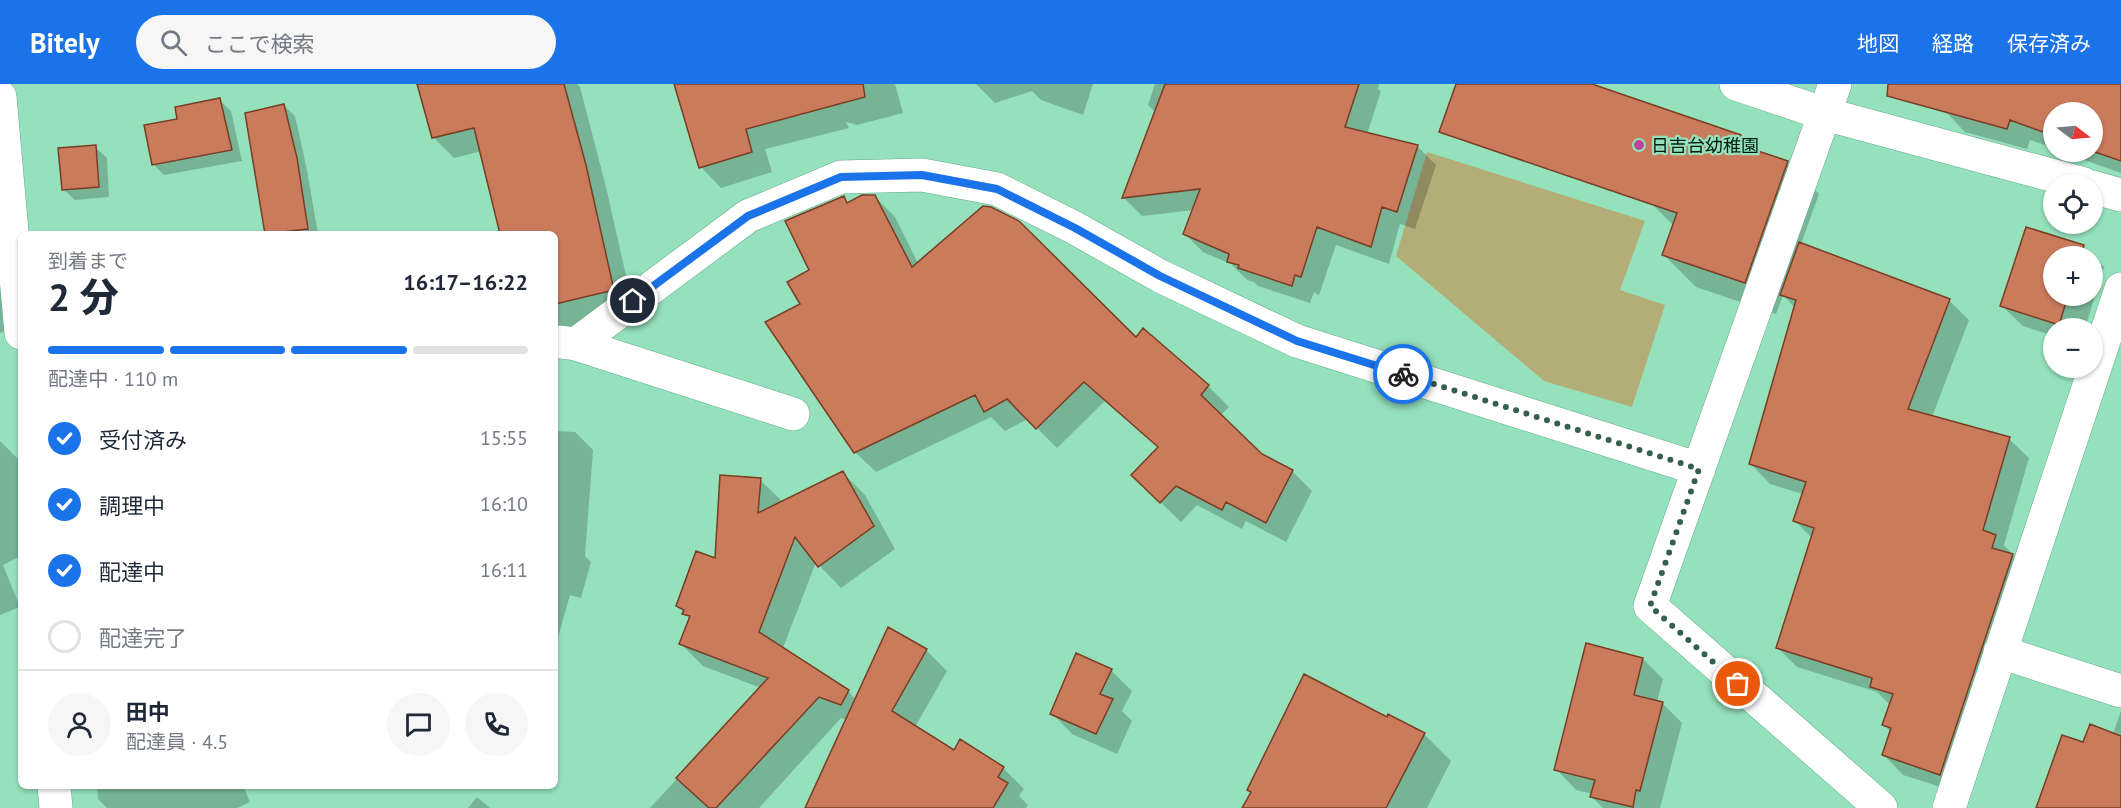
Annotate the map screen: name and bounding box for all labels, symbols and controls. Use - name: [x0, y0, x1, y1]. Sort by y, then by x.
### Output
- search box: [136, 15, 556, 69]
- text: Bitely: [30, 24, 100, 61]
- icon: search: [157, 26, 190, 59]
- text: ここで検索: [205, 30, 315, 58]
- text: 地図: [1857, 30, 1899, 57]
- text: 経路: [1932, 30, 1974, 57]
- text: 保存済み: [2007, 30, 2091, 57]
- north arrow: [2043, 102, 2103, 162]
- map controls: [2043, 102, 2103, 378]
- place label: 日吉台幼稚園: [1651, 134, 1759, 157]
- marker: 日吉台幼稚園: [1632, 138, 1646, 152]
- button: locate: [2043, 174, 2103, 234]
- button: +: [2043, 246, 2103, 306]
- text: 到着まで: [48, 248, 128, 274]
- text: 16:17–16:22: [403, 268, 528, 296]
- text: 2 分: [48, 271, 119, 322]
- pin: [607, 275, 658, 326]
- icon: home: [616, 284, 649, 317]
- button: −: [2043, 318, 2103, 378]
- courier: [1373, 344, 1433, 404]
- icon: bike: [1387, 358, 1420, 391]
- text: 配達中 · 110 m: [48, 366, 178, 392]
- icon: check: [48, 422, 81, 455]
- text: 15:55: [480, 425, 528, 451]
- text: 受付済み: [99, 426, 187, 454]
- icon: check: [48, 488, 81, 521]
- text: 16:10: [480, 491, 528, 517]
- text: 調理中: [99, 492, 165, 520]
- icon: check: [48, 554, 81, 587]
- text: 16:11: [480, 557, 528, 583]
- text: 配達中: [99, 558, 165, 586]
- text: 配達完了: [99, 624, 187, 652]
- pin: [1712, 658, 1763, 709]
- icon: bag: [1721, 667, 1754, 700]
- button: person: [48, 693, 111, 756]
- button: chat: [387, 693, 450, 756]
- button: phone: [465, 693, 528, 756]
- text: 田中: [126, 698, 170, 726]
- text: 配達員 · 4.5: [126, 729, 228, 755]

